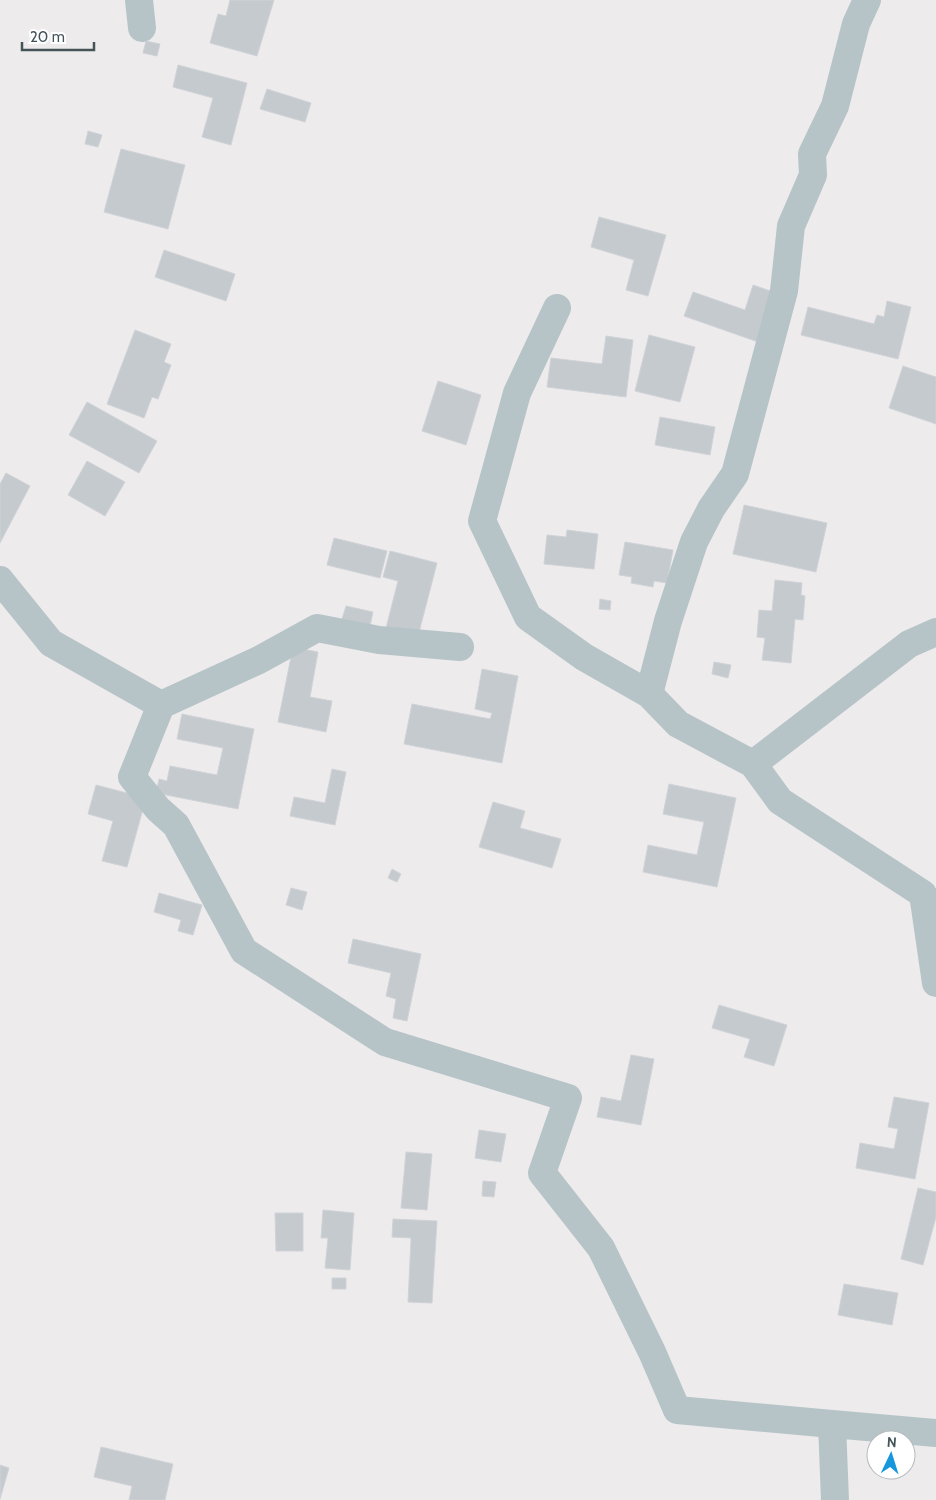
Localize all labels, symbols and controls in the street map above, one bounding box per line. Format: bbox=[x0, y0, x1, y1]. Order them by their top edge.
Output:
scale bar bbox=[22, 20, 95, 52]
text: 20 m bbox=[30, 28, 65, 46]
north arrow bbox=[866, 1430, 916, 1480]
text: N bbox=[886, 1433, 897, 1451]

